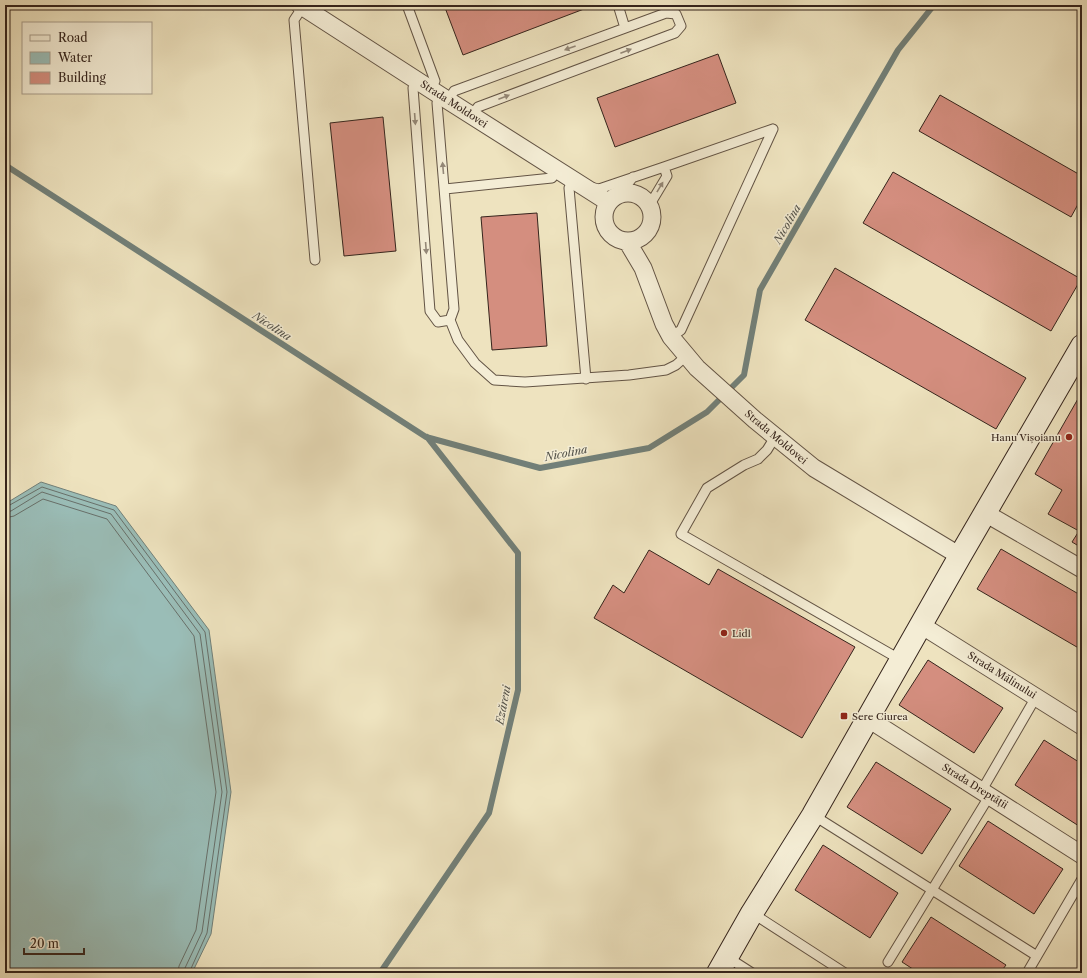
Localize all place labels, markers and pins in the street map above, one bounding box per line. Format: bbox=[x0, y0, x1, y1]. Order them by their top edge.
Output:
place label: Hanu Vișoianu bbox=[991, 431, 1061, 444]
marker: Hanu Vișoianu bbox=[1064, 432, 1074, 442]
place label: Lidl bbox=[732, 627, 751, 640]
marker: Lidl bbox=[719, 628, 729, 638]
place label: Sere Ciurea bbox=[852, 710, 909, 723]
marker: Sere Ciurea bbox=[839, 711, 849, 721]

